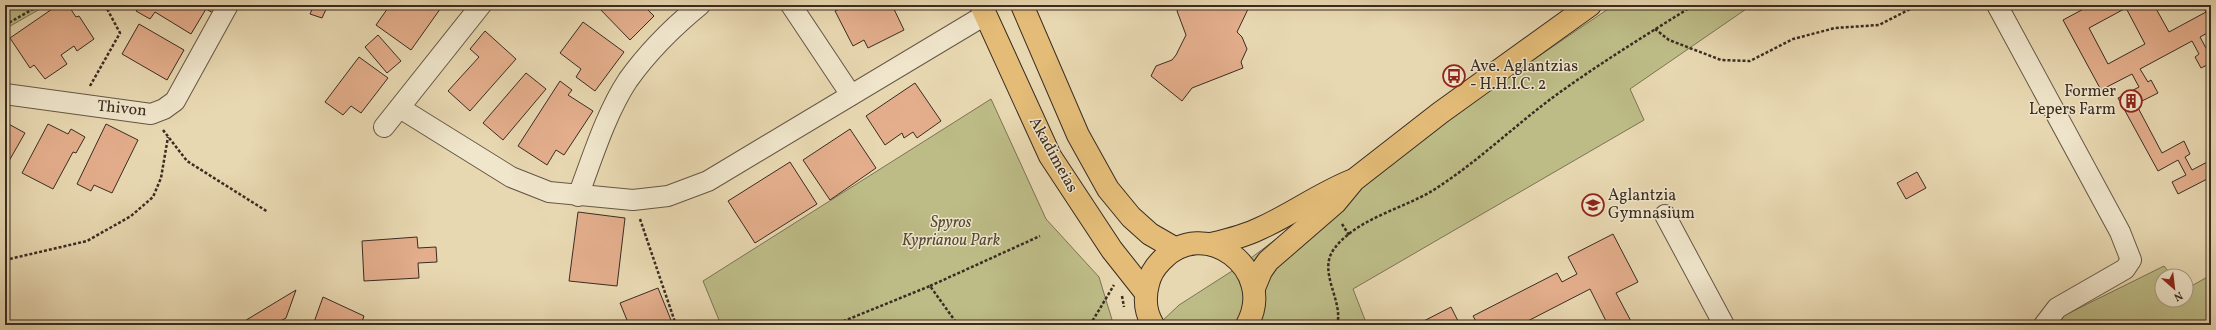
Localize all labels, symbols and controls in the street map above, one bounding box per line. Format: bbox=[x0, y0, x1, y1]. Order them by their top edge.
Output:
place label: Ave. Aglantzias - H.H.I.C. 2 bbox=[1470, 56, 1578, 96]
bus stop icon: Ave. Aglantzias - H.H.I.C. 2 bbox=[1441, 63, 1467, 89]
place label: Former Lepers Farm bbox=[2029, 81, 2116, 121]
building icon: Former Lepers Farm bbox=[2118, 88, 2144, 114]
street label: Thivon bbox=[96, 95, 148, 123]
street label: Akadimeias bbox=[1023, 113, 1083, 197]
place label: Aglantzia Gymnasium bbox=[1608, 185, 1695, 225]
school or university icon: Aglantzia Gymnasium bbox=[1580, 192, 1606, 218]
park label: Spyros Kyprianou Park bbox=[902, 212, 1001, 252]
north arrow bbox=[2154, 268, 2194, 308]
text: N bbox=[2171, 287, 2185, 304]

